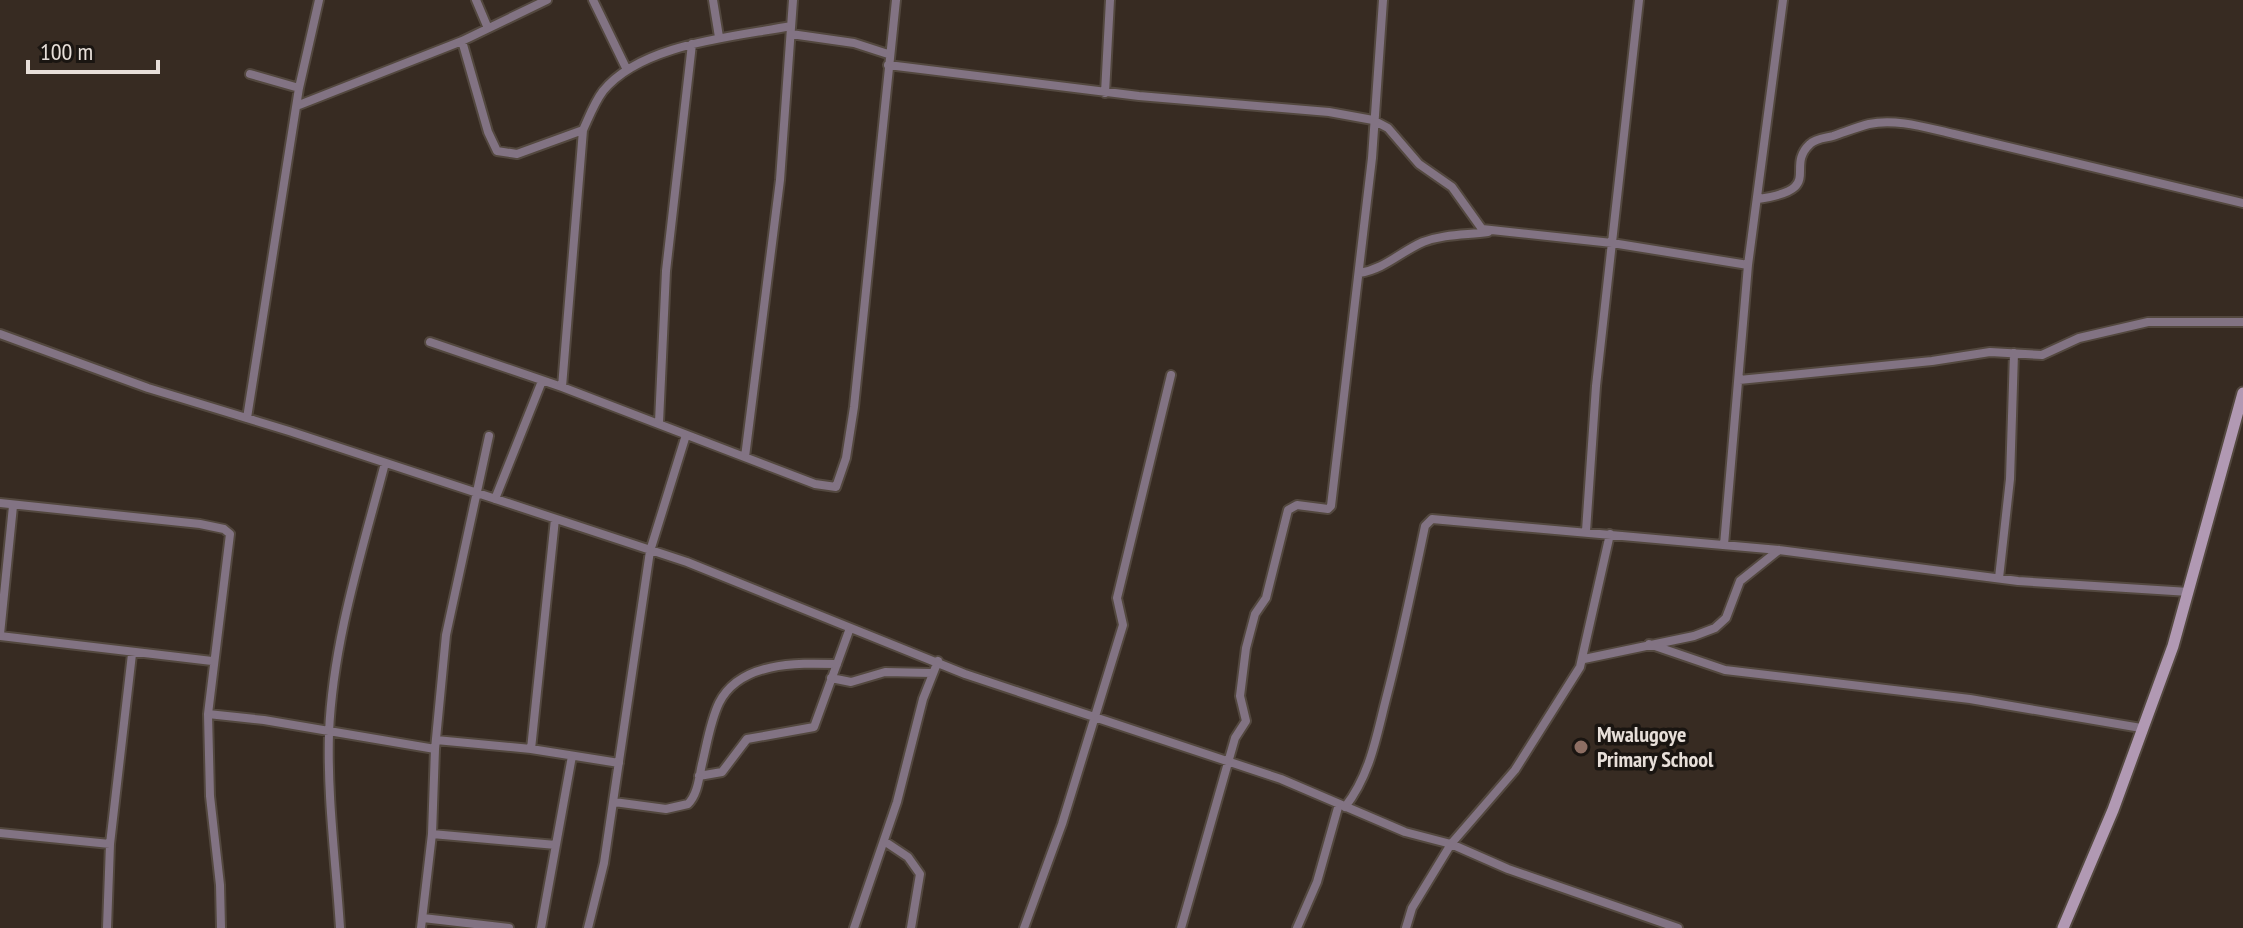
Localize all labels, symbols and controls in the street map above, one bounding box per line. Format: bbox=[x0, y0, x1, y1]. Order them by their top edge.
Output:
scale bar bbox=[28, 24, 158, 74]
text: 100 m bbox=[40, 36, 93, 67]
place label: Mwalugoye Primary School bbox=[1597, 720, 1714, 773]
marker: Mwalugoye Primary School bbox=[1572, 738, 1590, 756]

